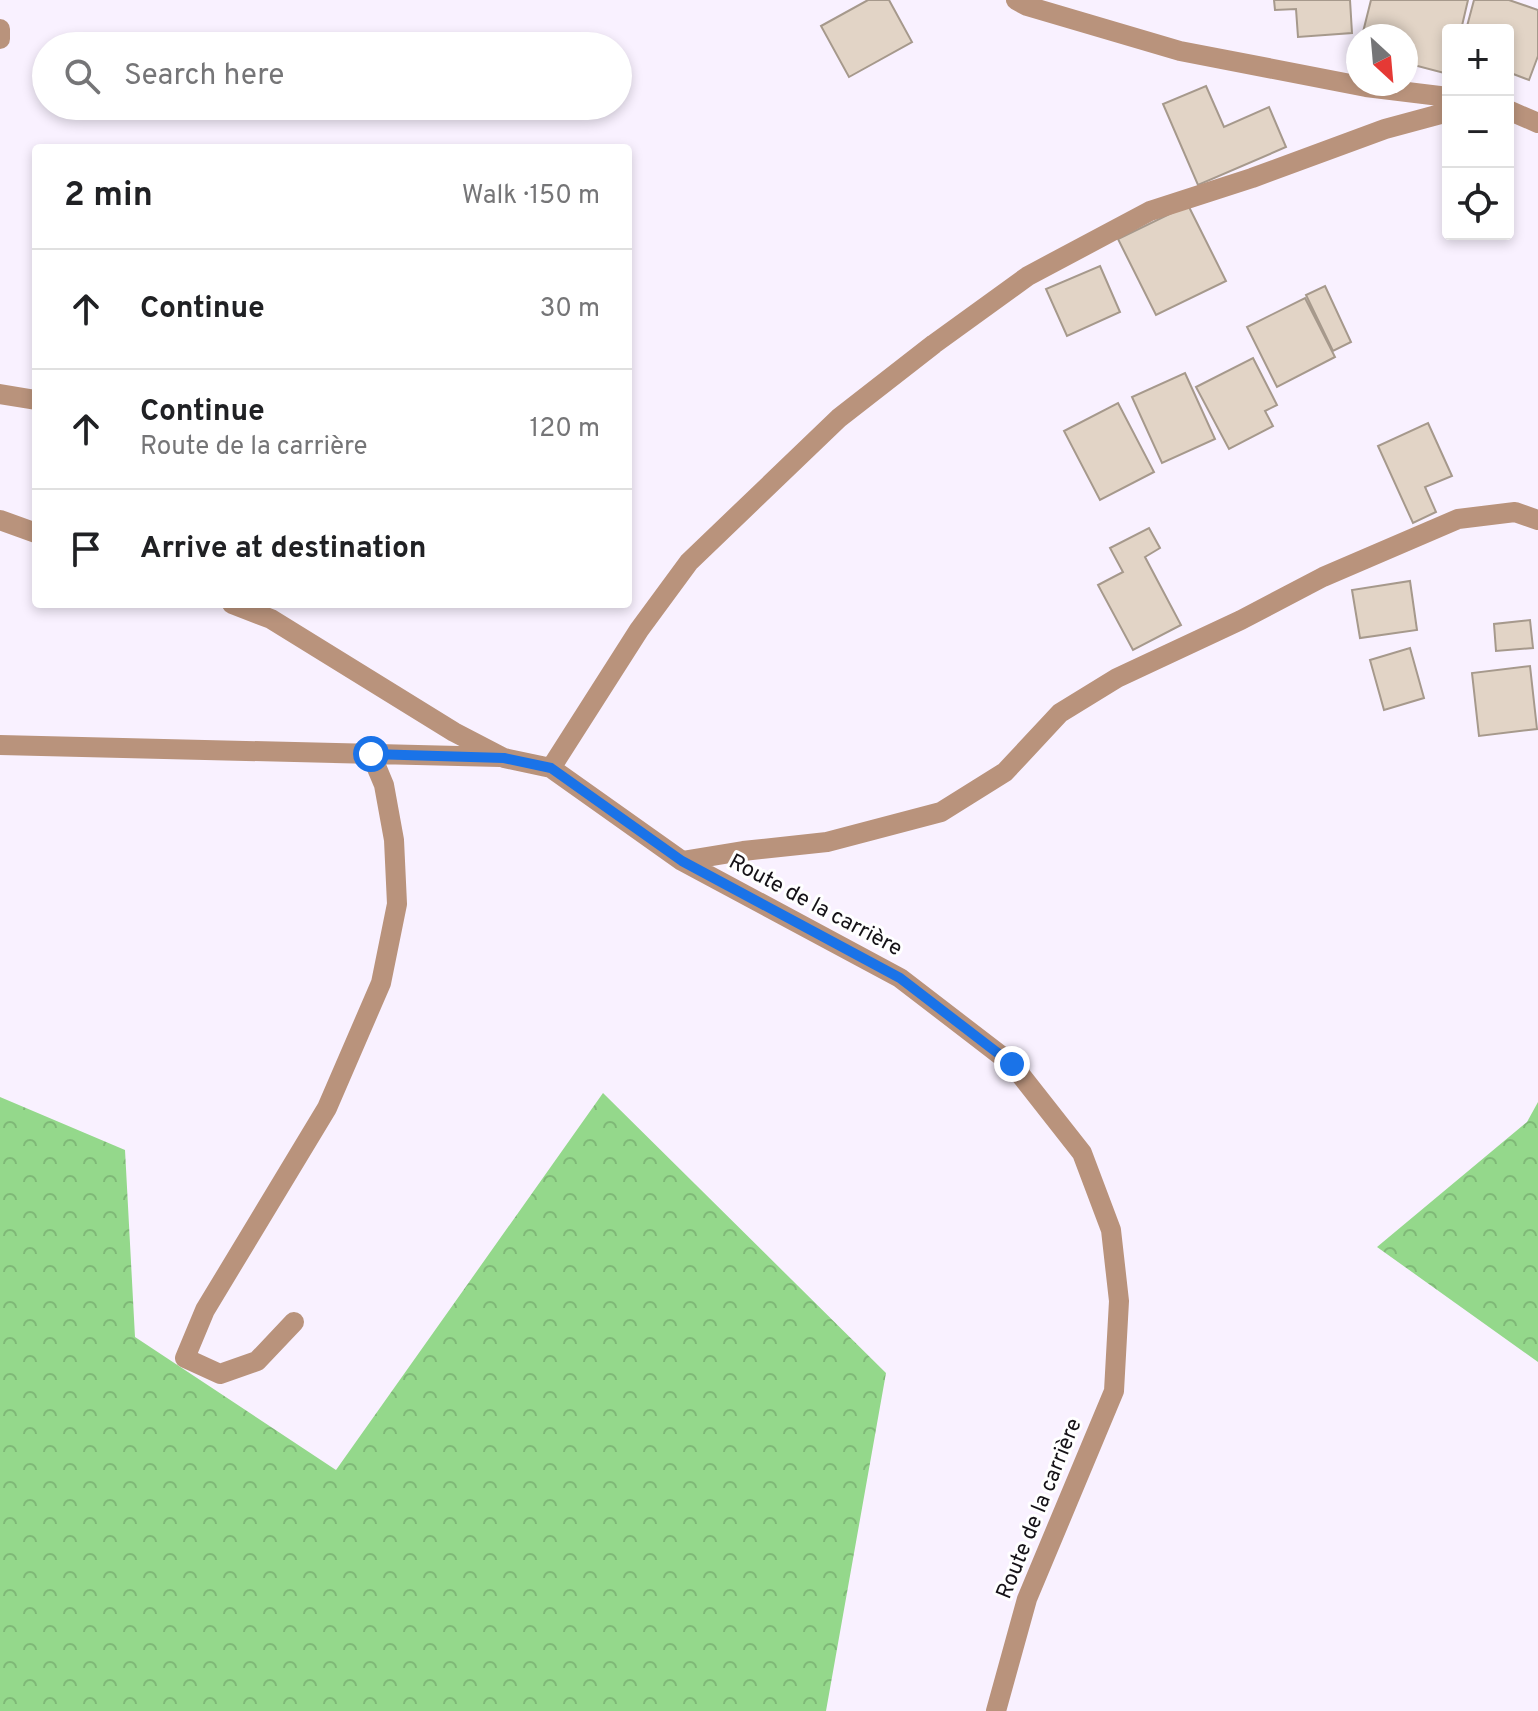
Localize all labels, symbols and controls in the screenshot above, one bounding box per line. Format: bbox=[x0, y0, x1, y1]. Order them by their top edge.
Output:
north arrow bbox=[1346, 24, 1418, 96]
map controls bbox=[1442, 24, 1514, 240]
button: + bbox=[1442, 24, 1514, 96]
search box bbox=[32, 32, 632, 120]
icon: search bbox=[60, 54, 104, 98]
text: Search here bbox=[124, 58, 284, 95]
button: − bbox=[1442, 96, 1514, 168]
button: locate bbox=[1442, 168, 1514, 240]
text: 2 min bbox=[64, 175, 153, 218]
text: Walk · 150 m bbox=[462, 180, 600, 213]
icon: ahead bbox=[64, 287, 108, 331]
text: Continue bbox=[140, 291, 265, 328]
text: 30 m bbox=[540, 293, 600, 326]
text: Continue bbox=[140, 394, 265, 431]
icon: ahead bbox=[64, 407, 108, 451]
text: 120 m bbox=[530, 413, 600, 446]
text: Route de la carrière bbox=[140, 431, 368, 464]
icon: arrive bbox=[64, 527, 108, 571]
text: Arrive at destination bbox=[140, 531, 426, 568]
route start bbox=[353, 736, 389, 772]
street label: Route de la carrière bbox=[724, 849, 906, 963]
route end bbox=[994, 1046, 1030, 1082]
street label: Route de la carrière bbox=[991, 1415, 1089, 1603]

